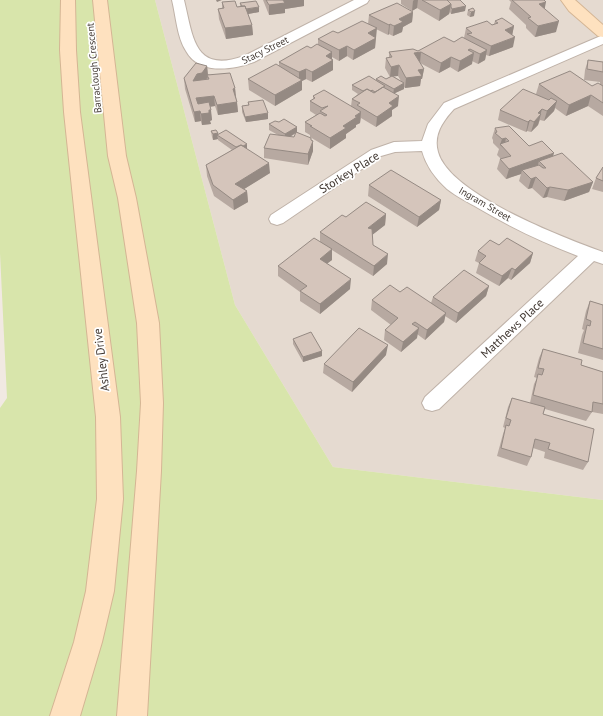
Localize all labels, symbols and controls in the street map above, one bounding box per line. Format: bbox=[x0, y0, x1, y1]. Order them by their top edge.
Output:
street label: Barraclough Crescent bbox=[84, 22, 104, 114]
street label: Stacy Street bbox=[239, 33, 291, 67]
street label: Storkey Place bbox=[316, 148, 382, 196]
street label: Ingram Street bbox=[456, 184, 514, 225]
street label: Matthews Place bbox=[477, 295, 547, 361]
street label: Ashley Drive bbox=[90, 328, 112, 392]

